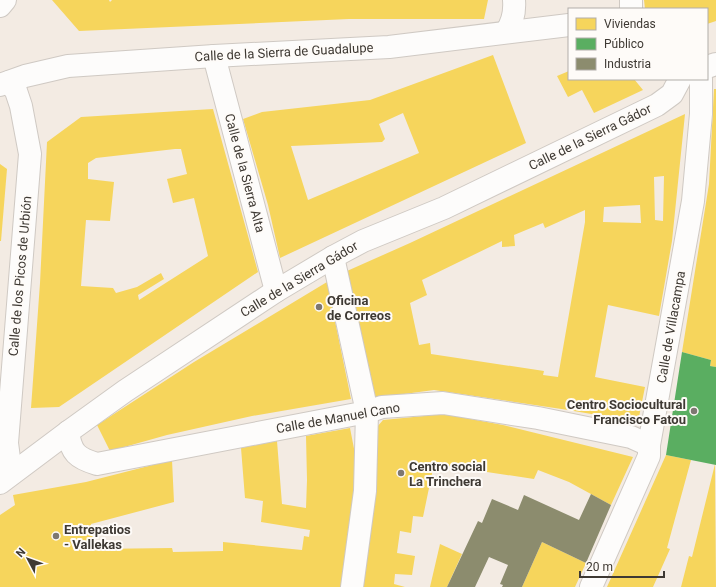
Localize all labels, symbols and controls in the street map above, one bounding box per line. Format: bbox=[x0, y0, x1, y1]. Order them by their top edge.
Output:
legend bbox=[568, 8, 708, 80]
text: Viviendas bbox=[604, 17, 656, 31]
text: Público bbox=[604, 37, 644, 51]
street label: Calle de la Sierra de Guadalupe bbox=[194, 40, 374, 64]
text: Industria bbox=[604, 57, 651, 71]
street label: Calle de la Sierra Gádor bbox=[526, 101, 654, 173]
street label: Calle de la Sierra Alta bbox=[222, 112, 268, 234]
street label: Calle de los Picos de Urbión bbox=[6, 195, 34, 357]
street label: Calle de la Sierra Gádor bbox=[237, 238, 361, 320]
street label: Calle de Villacampa bbox=[654, 270, 688, 384]
place label: Oficina de Correos bbox=[327, 293, 391, 323]
marker: Oficina de Correos bbox=[314, 302, 324, 312]
place label: Centro Sociocultural Francisco Fatou bbox=[567, 397, 686, 427]
street label: Calle de Manuel Cano bbox=[275, 400, 401, 436]
marker: Centro Sociocultural Francisco Fatou bbox=[689, 406, 699, 416]
place label: Centro social La Trinchera bbox=[409, 459, 486, 489]
marker: Centro social La Trinchera bbox=[396, 468, 406, 478]
place label: Entrepatios - Vallekas bbox=[64, 522, 131, 552]
marker: Entrepatios - Vallekas bbox=[51, 531, 61, 541]
north arrow bbox=[8, 539, 48, 579]
text: N bbox=[13, 545, 28, 560]
scale bar bbox=[580, 553, 664, 579]
text: 20 m bbox=[586, 560, 613, 574]

